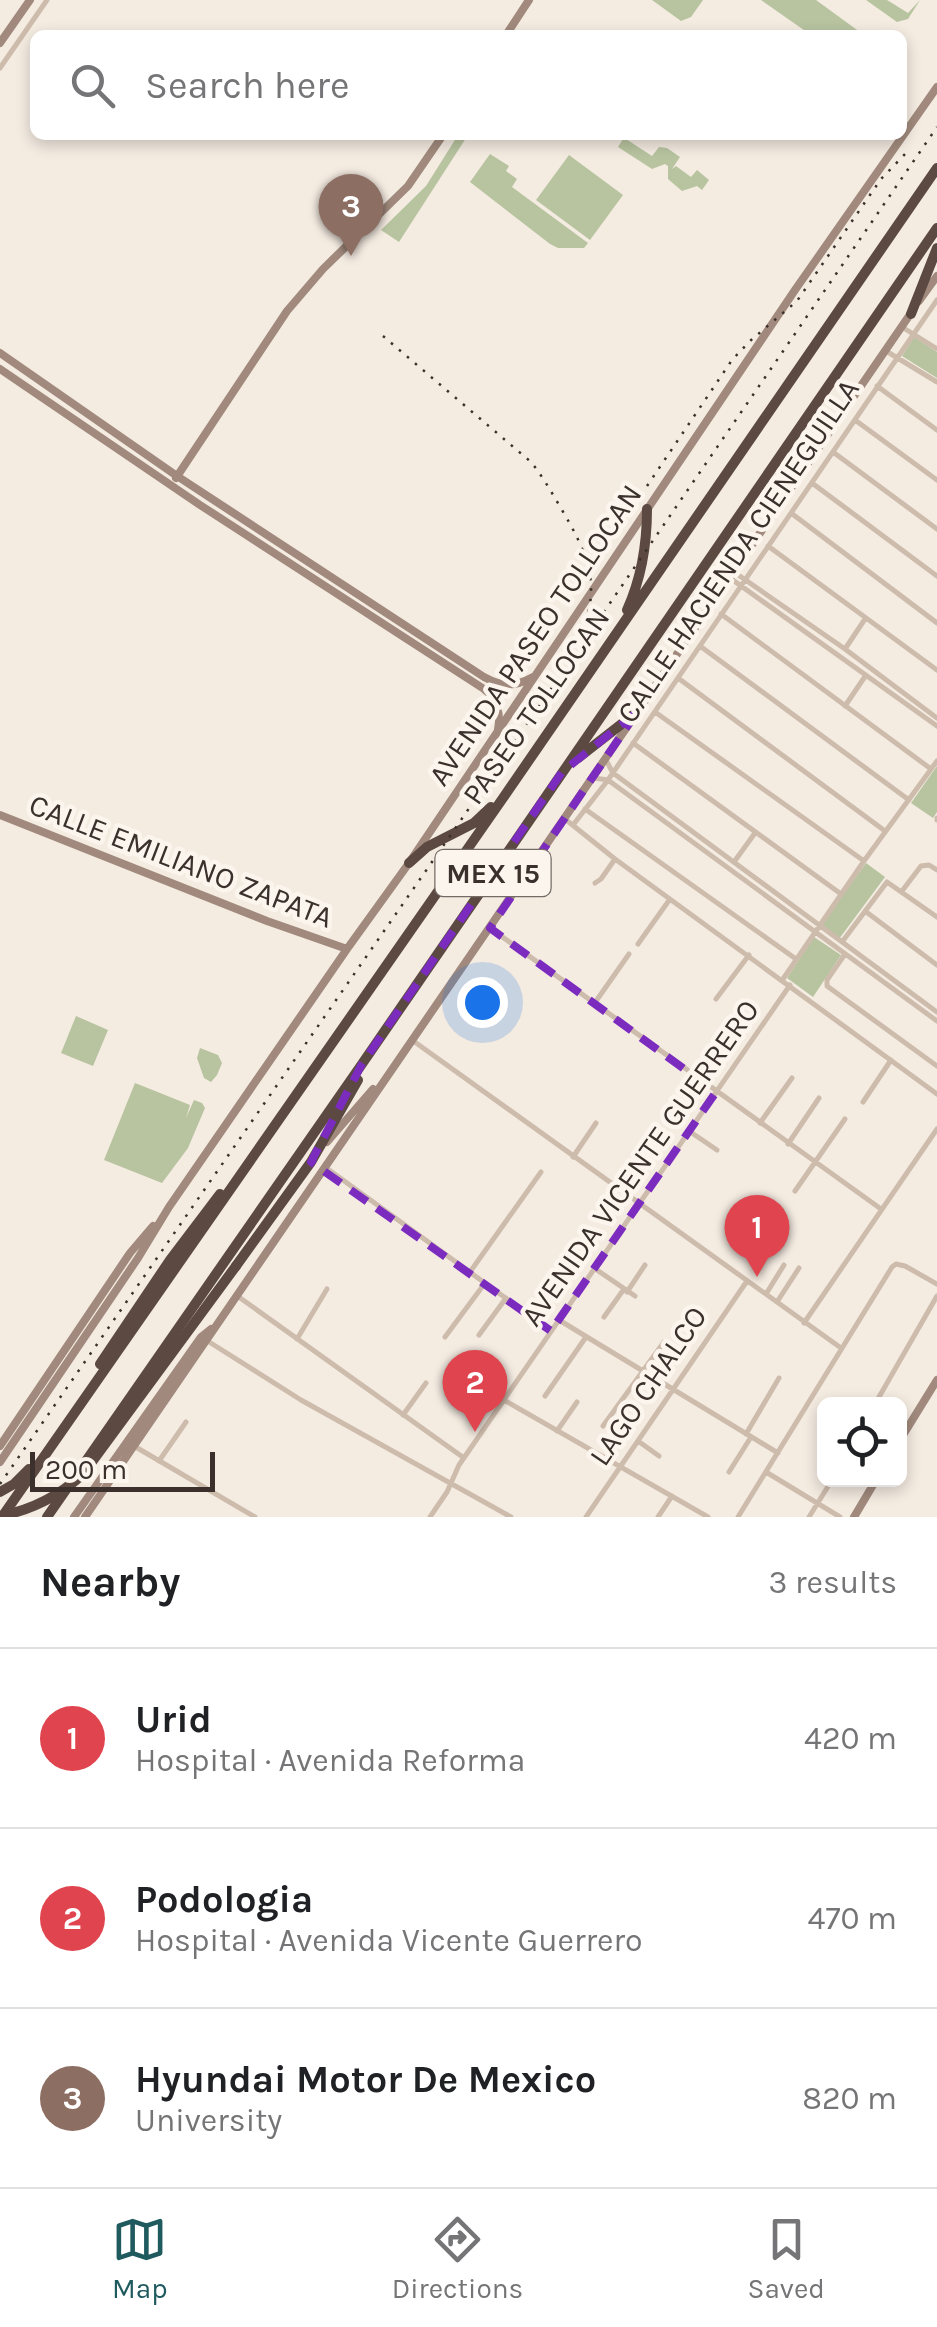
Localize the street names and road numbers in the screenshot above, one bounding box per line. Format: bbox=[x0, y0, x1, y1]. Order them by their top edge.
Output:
street label: CALLE HACIENDA CIENEGUILLA bbox=[609, 372, 867, 730]
street label: AVENIDA PASEO TOLLOCAN bbox=[421, 478, 649, 792]
street label: PASEO TOLLOCAN bbox=[455, 601, 617, 811]
street label: CALLE EMILIANO ZAPATA bbox=[24, 786, 338, 936]
road number: MEX 15 bbox=[436, 850, 550, 896]
street label: AVENIDA VICENTE GUERRERO bbox=[513, 993, 767, 1333]
street label: LAGO CHALCO bbox=[581, 1299, 715, 1473]

